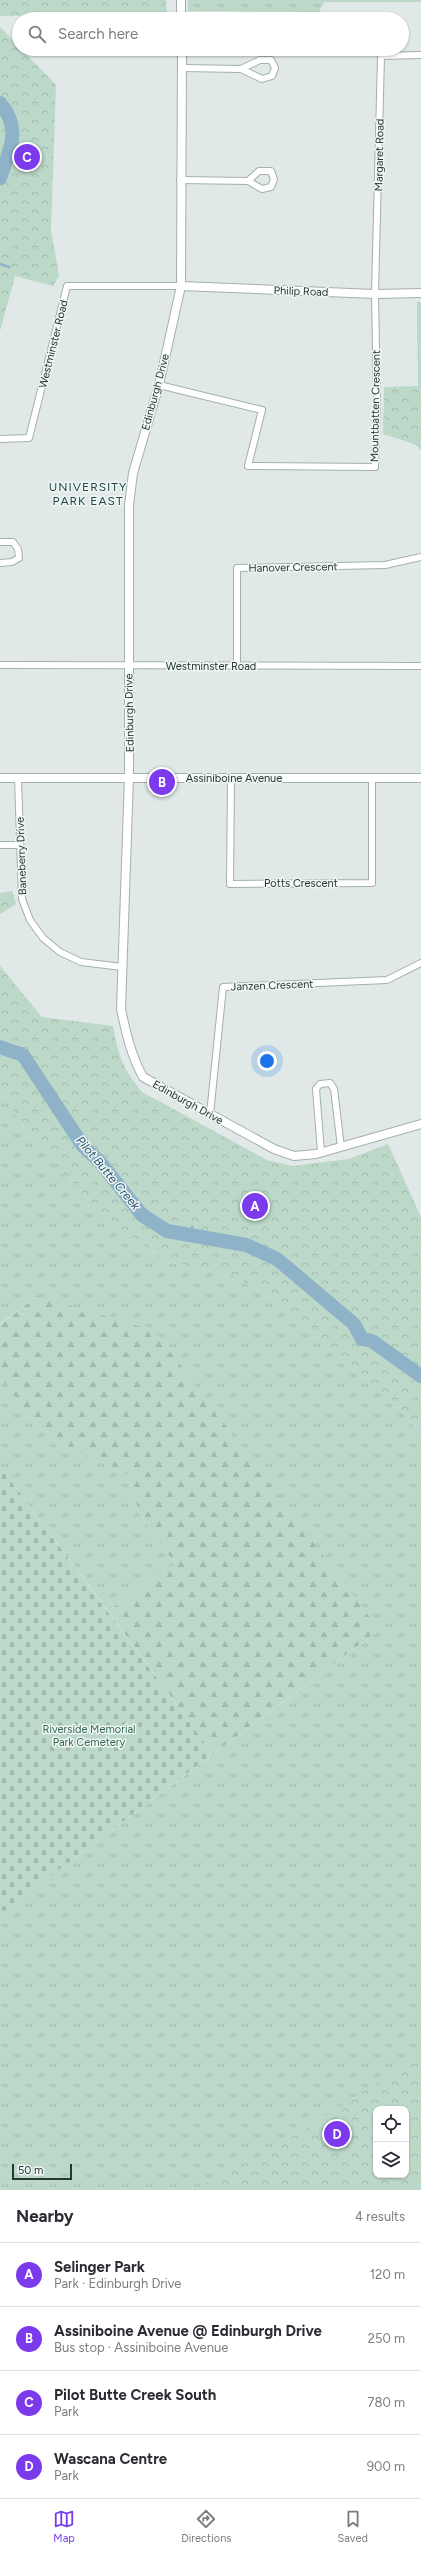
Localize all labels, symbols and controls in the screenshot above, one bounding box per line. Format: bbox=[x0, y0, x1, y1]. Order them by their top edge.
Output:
search box bbox=[12, 12, 409, 56]
icon: search bbox=[26, 23, 48, 45]
text: Search here bbox=[58, 25, 138, 43]
street label: Margaret Road bbox=[372, 119, 387, 191]
pin: C bbox=[14, 142, 40, 172]
street label: Philip Road bbox=[273, 284, 328, 299]
street label: Westminster Road bbox=[36, 299, 71, 390]
street label: Mountbatten Crescent bbox=[368, 350, 383, 462]
street label: Edinburgh Drive bbox=[139, 352, 172, 432]
district label: UNIVERSITY PARK EAST bbox=[49, 480, 127, 508]
street label: Hanover Crescent bbox=[248, 560, 338, 575]
street label: Westminster Road bbox=[166, 660, 256, 673]
street label: Edinburgh Drive bbox=[122, 674, 137, 752]
pin: B bbox=[149, 767, 175, 797]
street label: Assiniboine Avenue bbox=[186, 772, 282, 785]
street label: Baneberry Drive bbox=[14, 817, 29, 895]
street label: Potts Crescent bbox=[264, 877, 338, 890]
street label: Janzen Crescent bbox=[230, 978, 314, 993]
your location bbox=[257, 1051, 277, 1071]
street label: Edinburgh Drive bbox=[150, 1078, 225, 1127]
water label: Pilot Butte Creek bbox=[73, 1133, 144, 1213]
pin: A bbox=[242, 1191, 268, 1221]
park label: Riverside Memorial Park Cemetery bbox=[43, 1723, 135, 1749]
map controls bbox=[373, 2106, 409, 2178]
button: locate bbox=[373, 2106, 409, 2142]
pin: D bbox=[324, 2119, 350, 2149]
button: layers bbox=[373, 2142, 409, 2178]
scale bar bbox=[12, 2162, 72, 2181]
text: 50 m bbox=[18, 2164, 43, 2177]
text: Nearby bbox=[16, 2206, 74, 2226]
text: 4 results bbox=[355, 2209, 405, 2224]
text: Selinger Park bbox=[54, 2258, 145, 2276]
text: A bbox=[24, 2267, 34, 2282]
text: 120 m bbox=[370, 2267, 405, 2282]
text: Park · Edinburgh Drive bbox=[54, 2276, 181, 2291]
text: Assiniboine Avenue @ Edinburgh Drive bbox=[54, 2322, 322, 2340]
text: B bbox=[25, 2331, 33, 2346]
text: 250 m bbox=[368, 2331, 405, 2346]
text: Bus stop · Assiniboine Avenue bbox=[54, 2340, 228, 2355]
text: Pilot Butte Creek South bbox=[54, 2386, 216, 2404]
text: C bbox=[24, 2395, 34, 2410]
text: 780 m bbox=[367, 2395, 405, 2410]
text: Park bbox=[54, 2404, 79, 2419]
text: Wascana Centre bbox=[54, 2450, 167, 2468]
text: D bbox=[24, 2459, 34, 2474]
text: 900 m bbox=[367, 2459, 405, 2474]
text: Park bbox=[54, 2468, 79, 2483]
tab: Map bbox=[53, 2508, 75, 2545]
tab: Directions bbox=[181, 2508, 231, 2545]
tab: Saved bbox=[338, 2508, 368, 2545]

